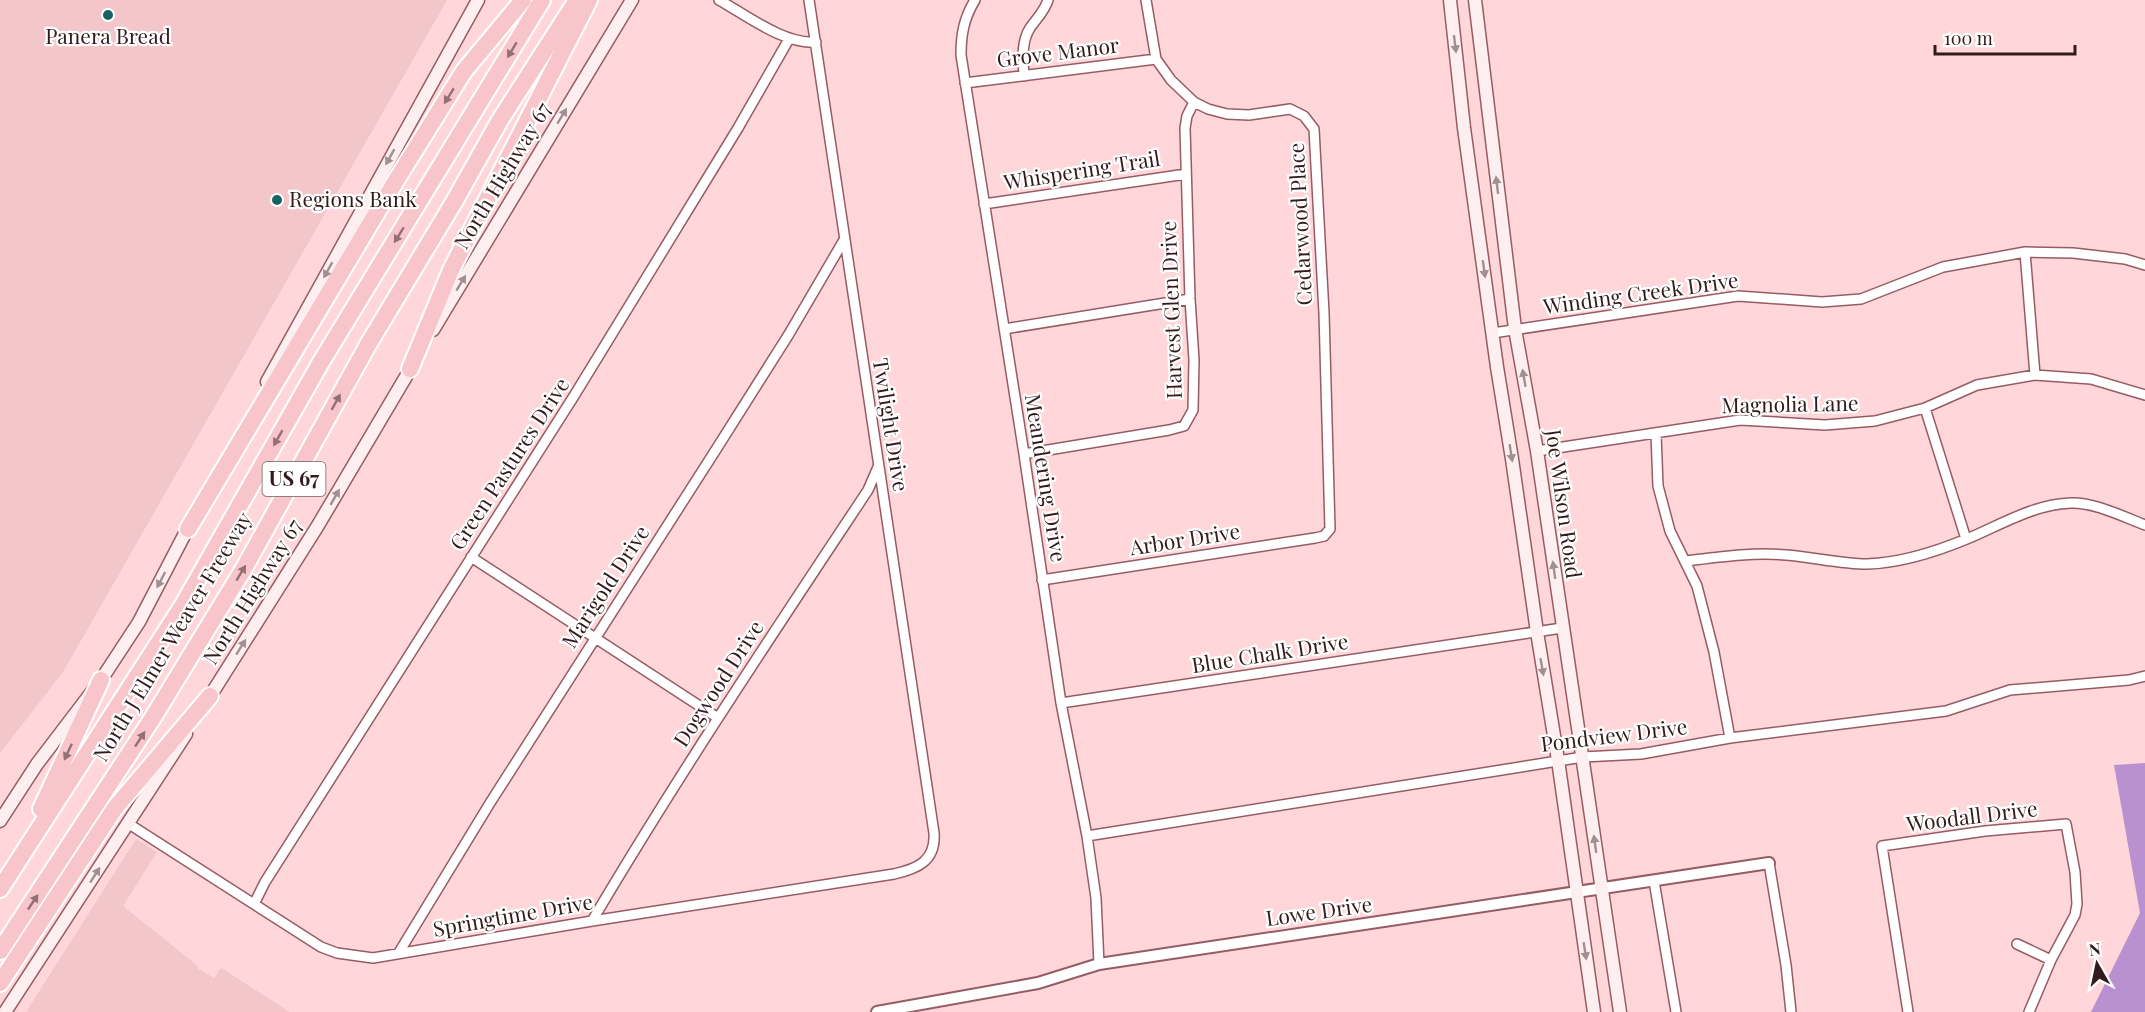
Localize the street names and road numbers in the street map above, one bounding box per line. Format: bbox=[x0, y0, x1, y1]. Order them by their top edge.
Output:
street label: Grove Manor bbox=[995, 30, 1121, 72]
street label: North Highway 67 bbox=[446, 96, 556, 254]
street label: Cedarwood Place bbox=[1281, 142, 1317, 306]
street label: Whispering Trail bbox=[1000, 143, 1162, 195]
street label: Harvest Glen Drive bbox=[1153, 221, 1187, 400]
street label: Winding Creek Drive bbox=[1540, 264, 1740, 320]
street label: Twilight Drive bbox=[868, 356, 916, 493]
street label: Green Pastures Drive bbox=[442, 371, 574, 554]
street label: Magnolia Lane bbox=[1721, 388, 1859, 418]
street label: Meandering Drive bbox=[1020, 392, 1074, 564]
street label: Joe Wilson Road bbox=[1541, 426, 1589, 580]
road number: US 67 bbox=[262, 462, 326, 496]
street label: North J Elmer Weaver Freeway bbox=[86, 506, 257, 766]
street label: North Highway 67 bbox=[195, 512, 308, 669]
street label: Arbor Drive bbox=[1127, 516, 1242, 561]
street label: Marigold Drive bbox=[554, 519, 654, 653]
street label: Dogwood Drive bbox=[666, 614, 769, 752]
street label: Blue Chalk Drive bbox=[1189, 626, 1350, 678]
street label: Pondview Drive bbox=[1539, 711, 1689, 757]
street label: Woodall Drive bbox=[1904, 793, 2039, 837]
street label: Springtime Drive bbox=[430, 886, 595, 942]
street label: Lowe Drive bbox=[1264, 889, 1374, 931]

